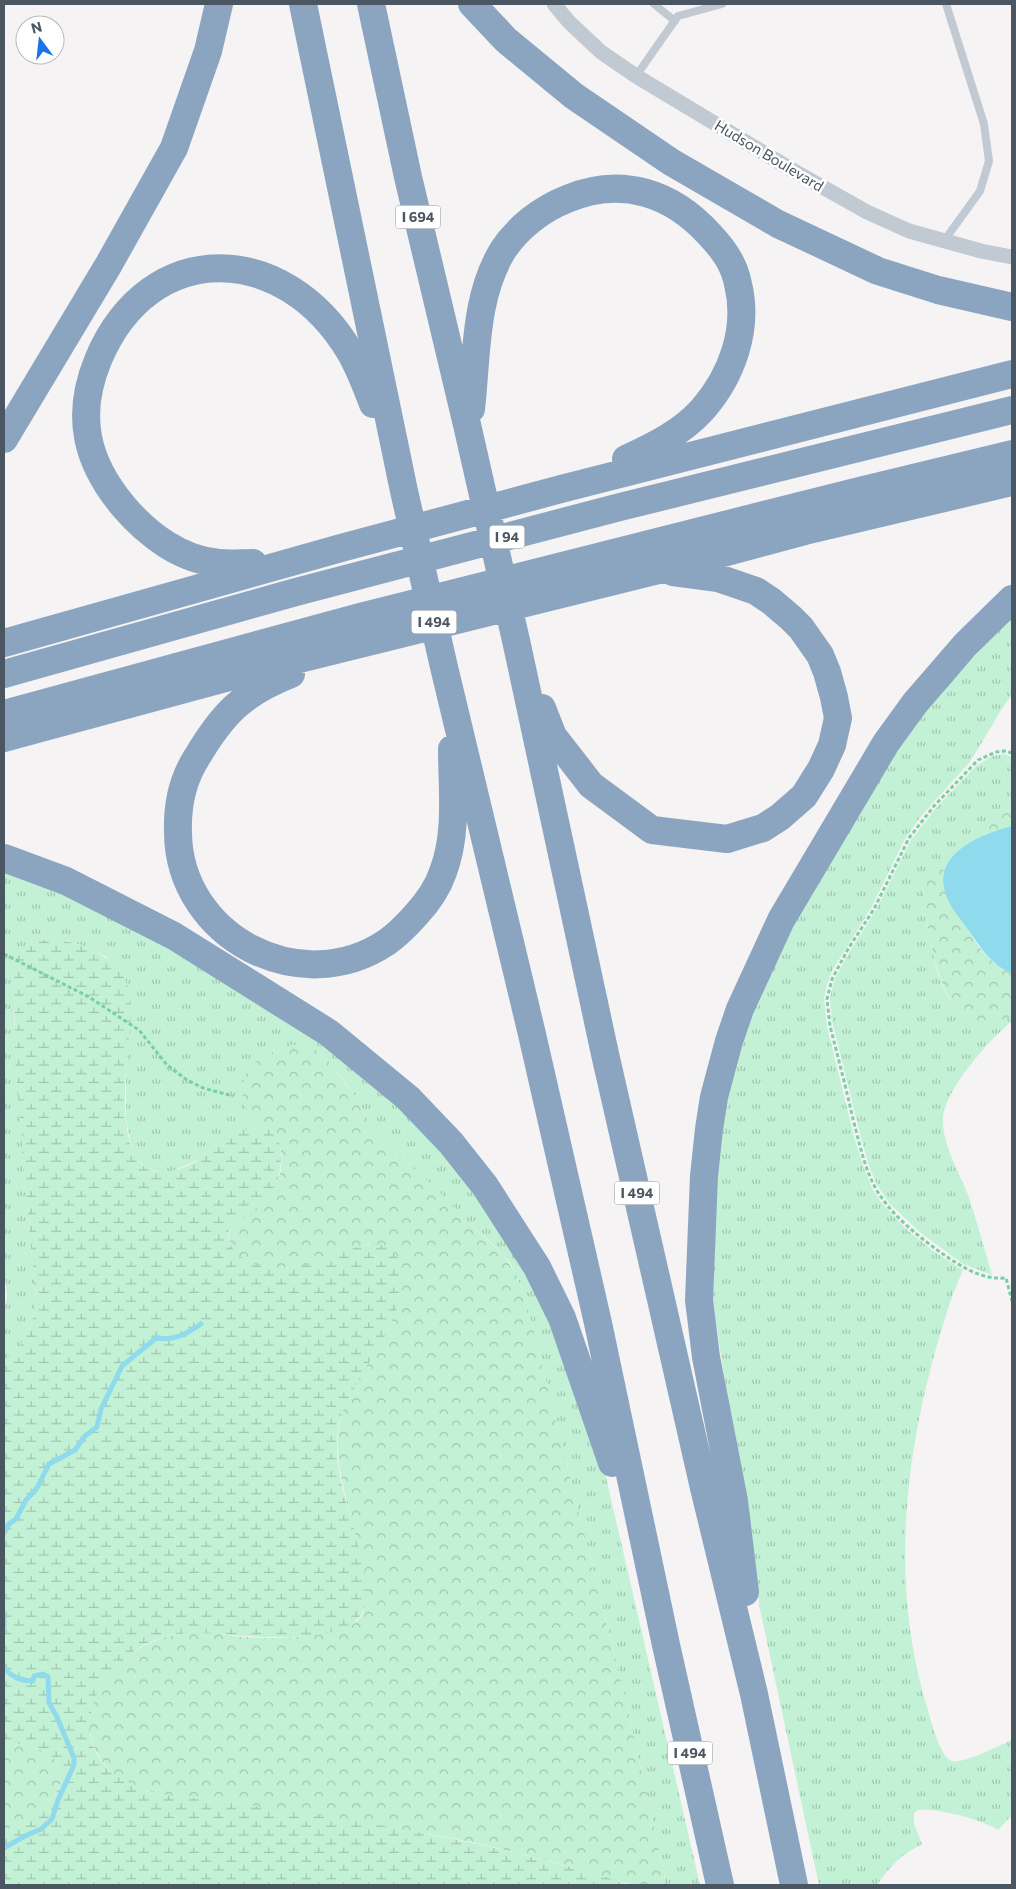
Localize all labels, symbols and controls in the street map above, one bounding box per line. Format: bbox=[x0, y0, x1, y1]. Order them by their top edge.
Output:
north arrow bbox=[15, 15, 65, 65]
text: N bbox=[29, 17, 44, 37]
street label: Hudson Boulevard bbox=[712, 116, 827, 195]
road number: I 694 bbox=[396, 206, 440, 228]
road number: I 94 bbox=[490, 526, 524, 548]
road number: I 494 bbox=[412, 610, 456, 634]
road number: I 494 bbox=[614, 1182, 660, 1204]
road number: I 494 bbox=[668, 1742, 712, 1765]

